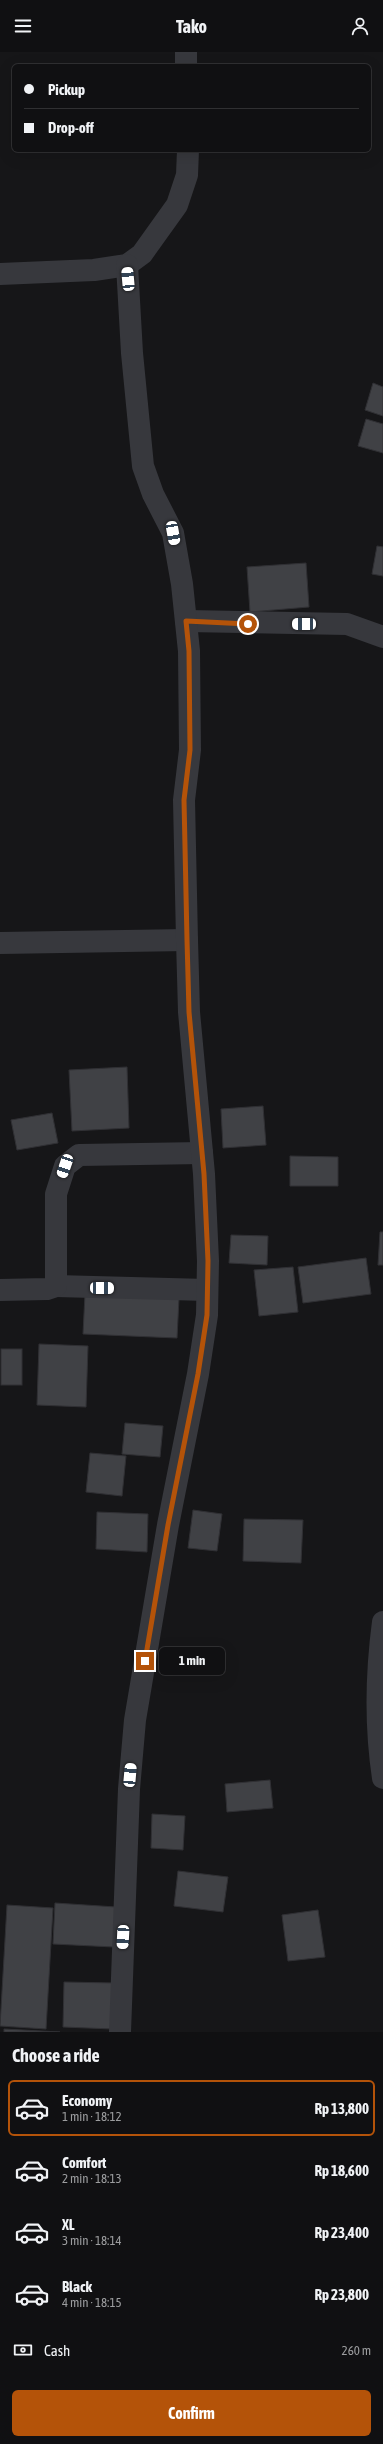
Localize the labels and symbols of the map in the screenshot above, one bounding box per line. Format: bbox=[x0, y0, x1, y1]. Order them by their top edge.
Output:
car bbox=[121, 267, 135, 291]
car bbox=[165, 520, 181, 546]
route start bbox=[239, 615, 257, 633]
car bbox=[292, 618, 316, 630]
car bbox=[55, 1153, 75, 1179]
car bbox=[90, 1282, 114, 1294]
callout: 1 min bbox=[159, 1647, 225, 1675]
route end bbox=[136, 1652, 154, 1670]
car bbox=[123, 1763, 137, 1787]
car bbox=[116, 1925, 130, 1949]

